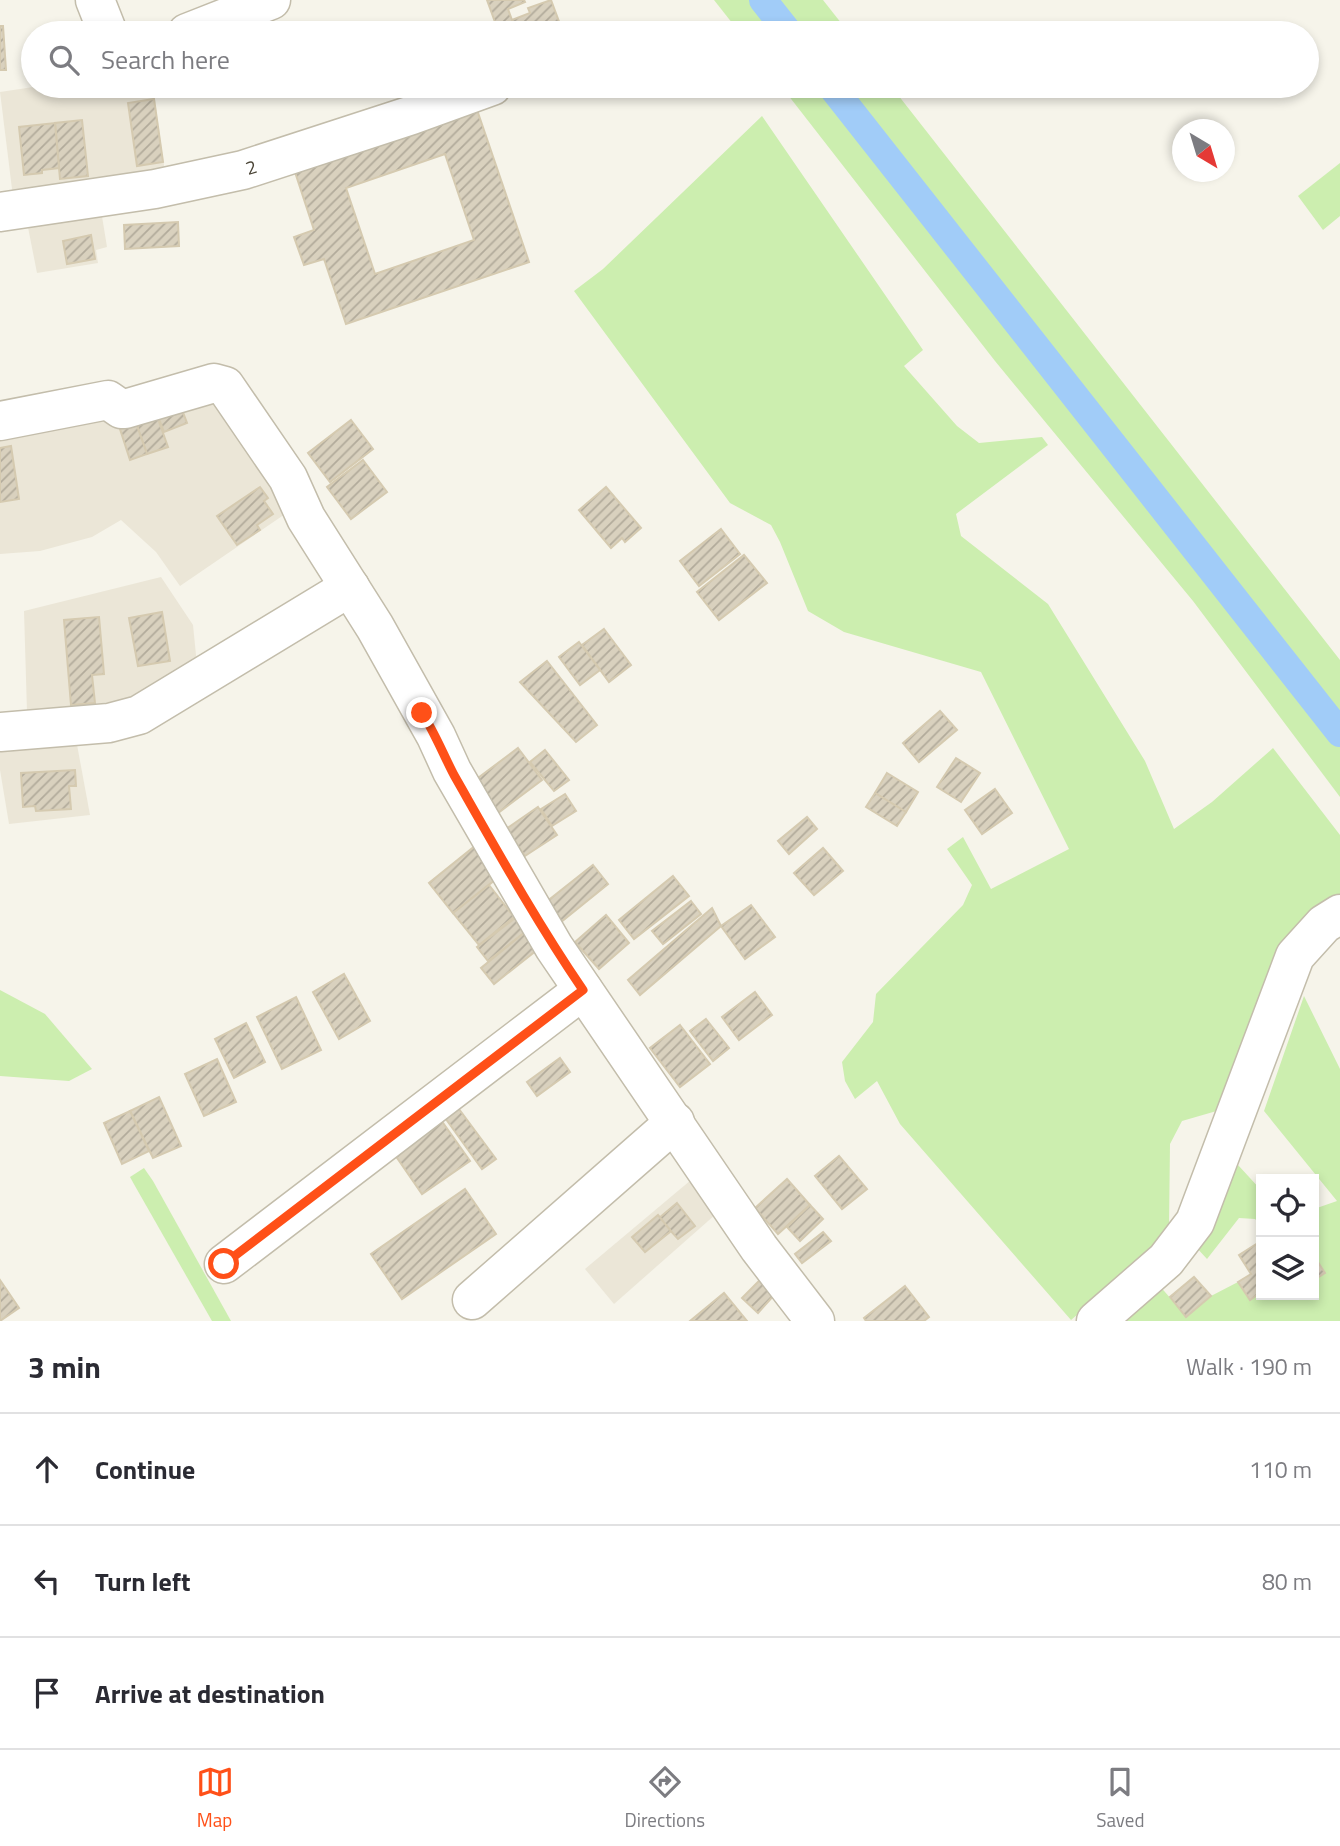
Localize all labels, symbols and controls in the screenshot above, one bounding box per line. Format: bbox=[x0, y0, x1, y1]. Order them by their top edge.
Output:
search box bbox=[21, 21, 1319, 98]
text: Search here bbox=[101, 40, 230, 79]
icon: search bbox=[45, 41, 83, 79]
north arrow bbox=[1172, 119, 1235, 182]
street label: 2 bbox=[242, 151, 260, 182]
route end bbox=[406, 697, 437, 728]
map controls bbox=[1256, 1174, 1319, 1300]
button: locate bbox=[1256, 1174, 1319, 1237]
button: layers bbox=[1256, 1237, 1319, 1300]
route start bbox=[208, 1248, 239, 1279]
text: 3 min bbox=[28, 1344, 101, 1390]
text: Walk · 190 m bbox=[1186, 1349, 1312, 1384]
icon: ahead bbox=[28, 1450, 66, 1488]
text: Continue bbox=[95, 1450, 195, 1489]
text: 110 m bbox=[1249, 1452, 1312, 1487]
icon: left bbox=[28, 1562, 66, 1600]
text: Turn left bbox=[95, 1562, 190, 1601]
text: 80 m bbox=[1262, 1564, 1312, 1599]
icon: arrive bbox=[28, 1674, 66, 1712]
text: Arrive at destination bbox=[95, 1674, 325, 1713]
tab: Map bbox=[196, 1763, 234, 1834]
tab: Directions bbox=[625, 1763, 705, 1834]
tab: Saved bbox=[1096, 1763, 1144, 1834]

